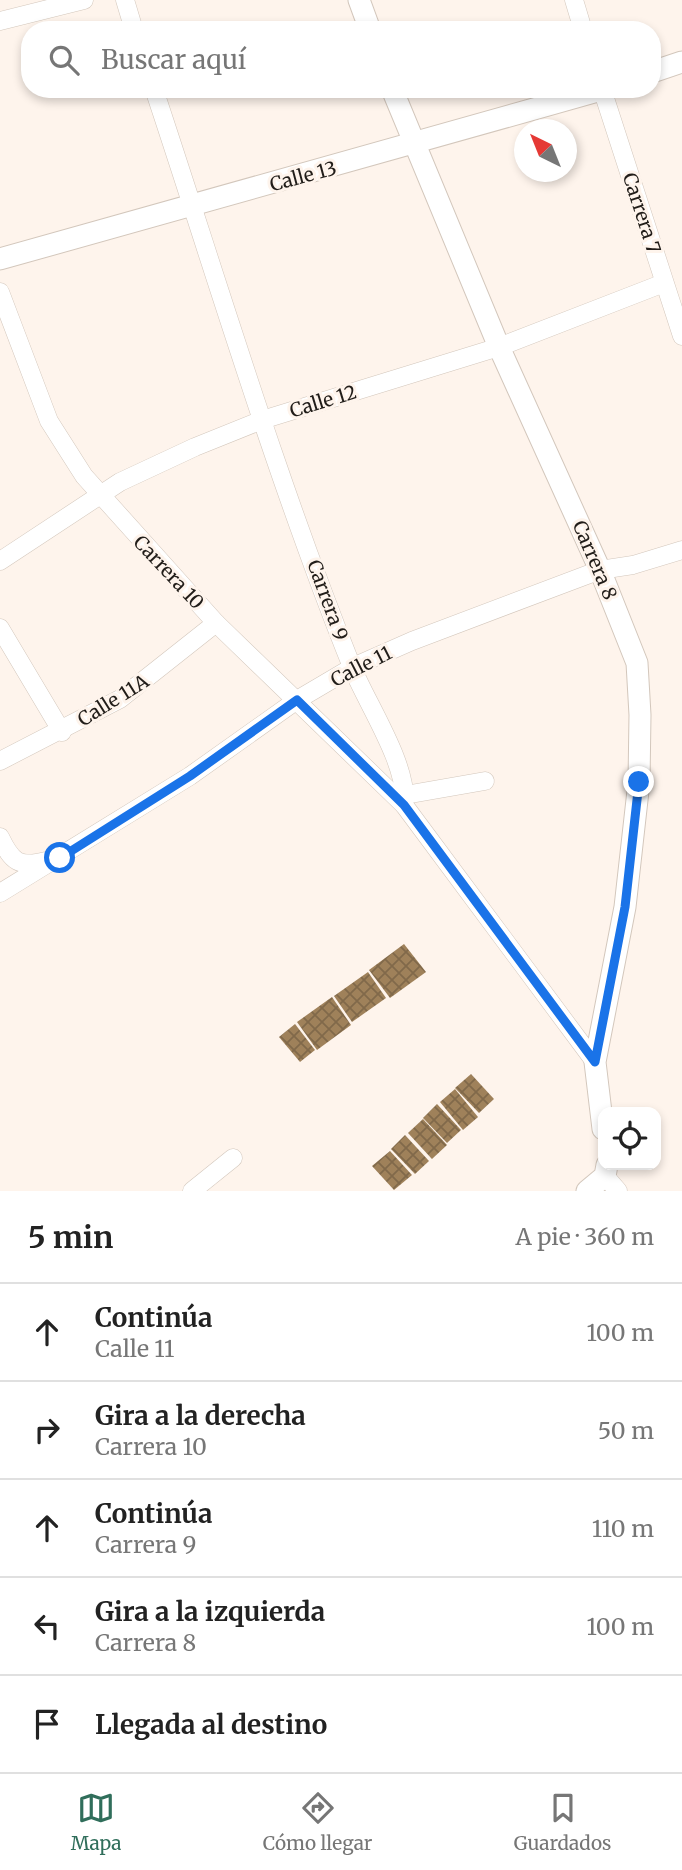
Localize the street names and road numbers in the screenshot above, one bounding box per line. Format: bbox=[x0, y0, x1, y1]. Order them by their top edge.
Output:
street label: Calle 13 bbox=[267, 156, 339, 196]
street label: Carrera 7 bbox=[618, 170, 666, 256]
street label: Calle 12 bbox=[287, 379, 359, 423]
street label: Carrera 8 bbox=[568, 517, 622, 603]
street label: Carrera 10 bbox=[129, 530, 209, 614]
street label: Carrera 9 bbox=[302, 556, 354, 644]
street label: Calle 11 bbox=[326, 640, 396, 692]
street label: Calle 11A bbox=[73, 668, 154, 731]

